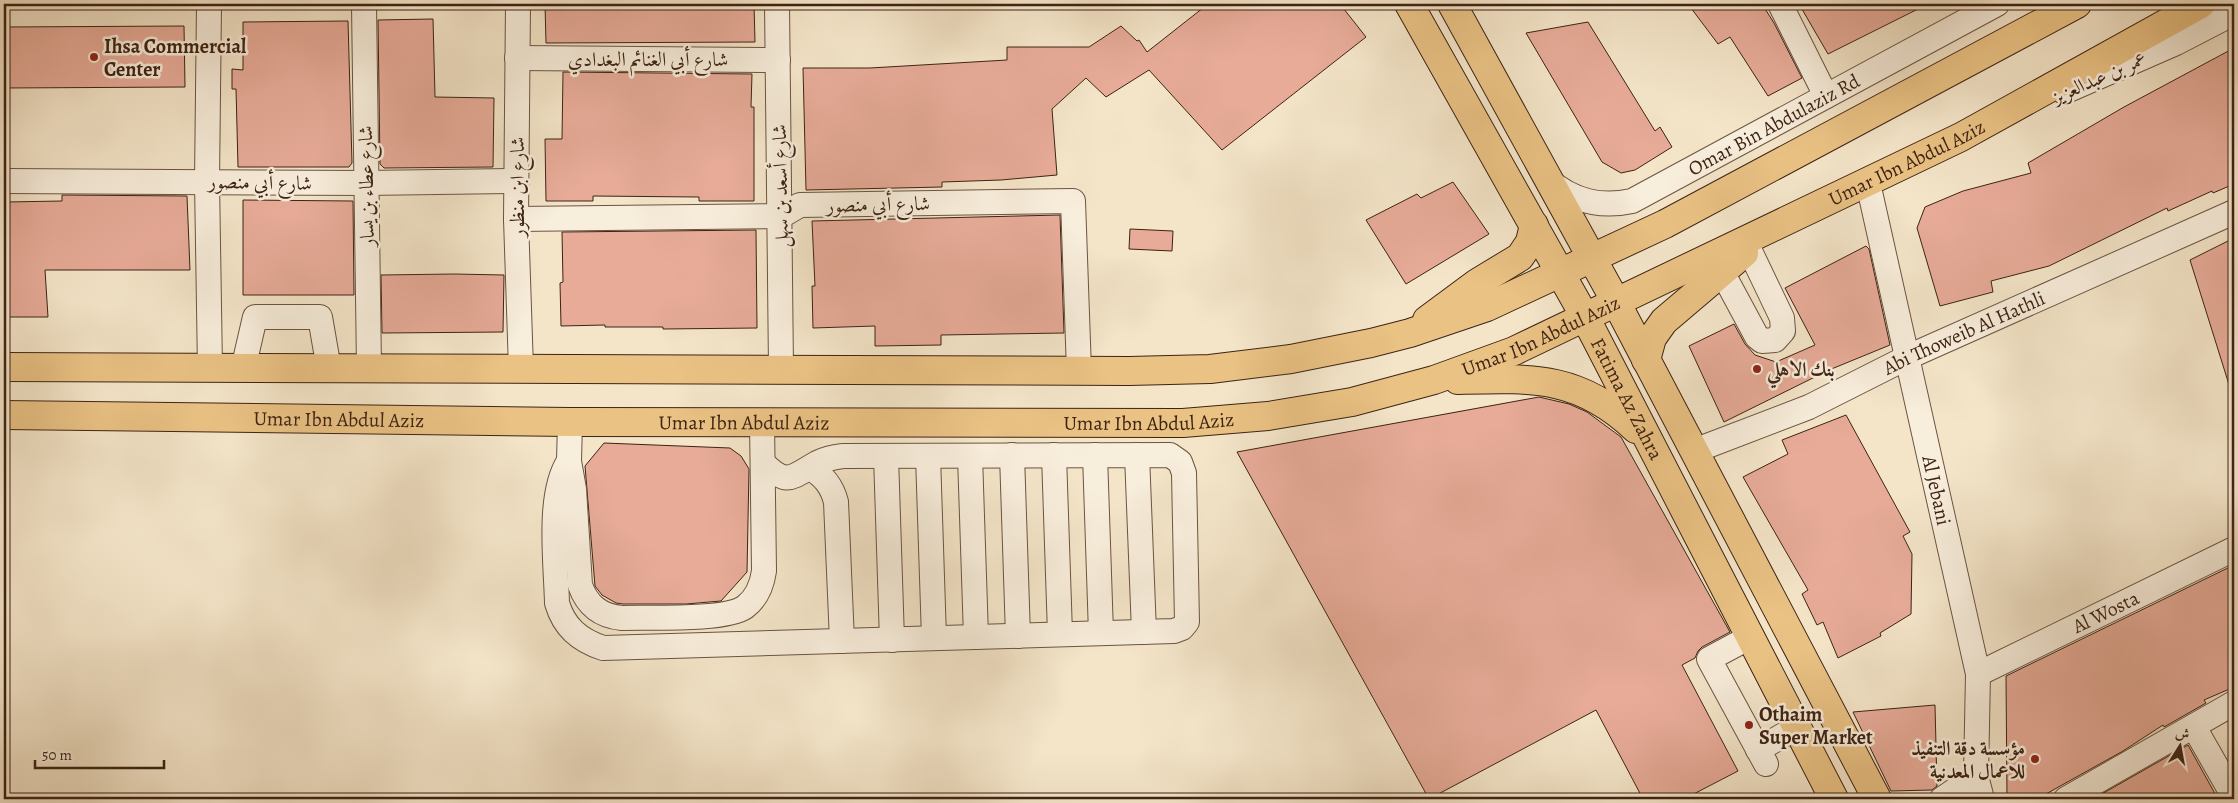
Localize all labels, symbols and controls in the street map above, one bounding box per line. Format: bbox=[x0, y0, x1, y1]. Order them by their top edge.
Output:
place label: Ihsa Commercial Center bbox=[104, 33, 247, 83]
street label: شارع أبي الغنائم البغدادي bbox=[568, 45, 728, 77]
street label: عمر بن عبدالعزيز bbox=[2046, 45, 2151, 111]
marker: Ihsa Commercial Center bbox=[88, 51, 100, 63]
street label: Omar Bin Abdulaziz Rd bbox=[1683, 68, 1865, 182]
street label: Umar Ibn Abdul Aziz bbox=[1824, 113, 1990, 212]
street label: شارع أسعد بن سهل bbox=[765, 124, 799, 248]
street label: شارع عطاء بن يسار bbox=[352, 125, 385, 249]
street label: شارع ابن منظور bbox=[504, 137, 535, 239]
street label: شارع أبي منصور bbox=[206, 167, 312, 201]
street label: شارع أبي منصور bbox=[824, 189, 930, 223]
street label: Abi Thoweib Al Hathli bbox=[1878, 285, 2049, 382]
street label: Umar Ibn Abdul Aziz bbox=[1458, 289, 1625, 383]
street label: Fatima Az Zahra bbox=[1584, 333, 1670, 465]
place label: بنك الاهلي bbox=[1766, 356, 1835, 389]
marker: بنك الاهلي bbox=[1751, 363, 1763, 375]
street label: Umar Ibn Abdul Aziz bbox=[253, 405, 425, 434]
street label: Umar Ibn Abdul Aziz bbox=[1064, 406, 1235, 437]
street label: Umar Ibn Abdul Aziz bbox=[659, 409, 829, 436]
street label: Al Jebani bbox=[1915, 452, 1957, 528]
street label: Al Wosta bbox=[2067, 584, 2144, 640]
place label: Othaim Super Market bbox=[1759, 701, 1873, 751]
marker: Othaim Super Market bbox=[1743, 719, 1755, 731]
north arrow bbox=[2156, 720, 2206, 770]
text: ش bbox=[2174, 723, 2191, 744]
place label: مؤسسة دقة التنفيذ للاعمال المعدنية bbox=[1911, 735, 2025, 785]
scale bar bbox=[35, 738, 164, 770]
text: 50 m bbox=[42, 745, 72, 765]
marker: مؤسسة دقة التنفيذ للاعمال المعدنية bbox=[2029, 753, 2041, 765]

